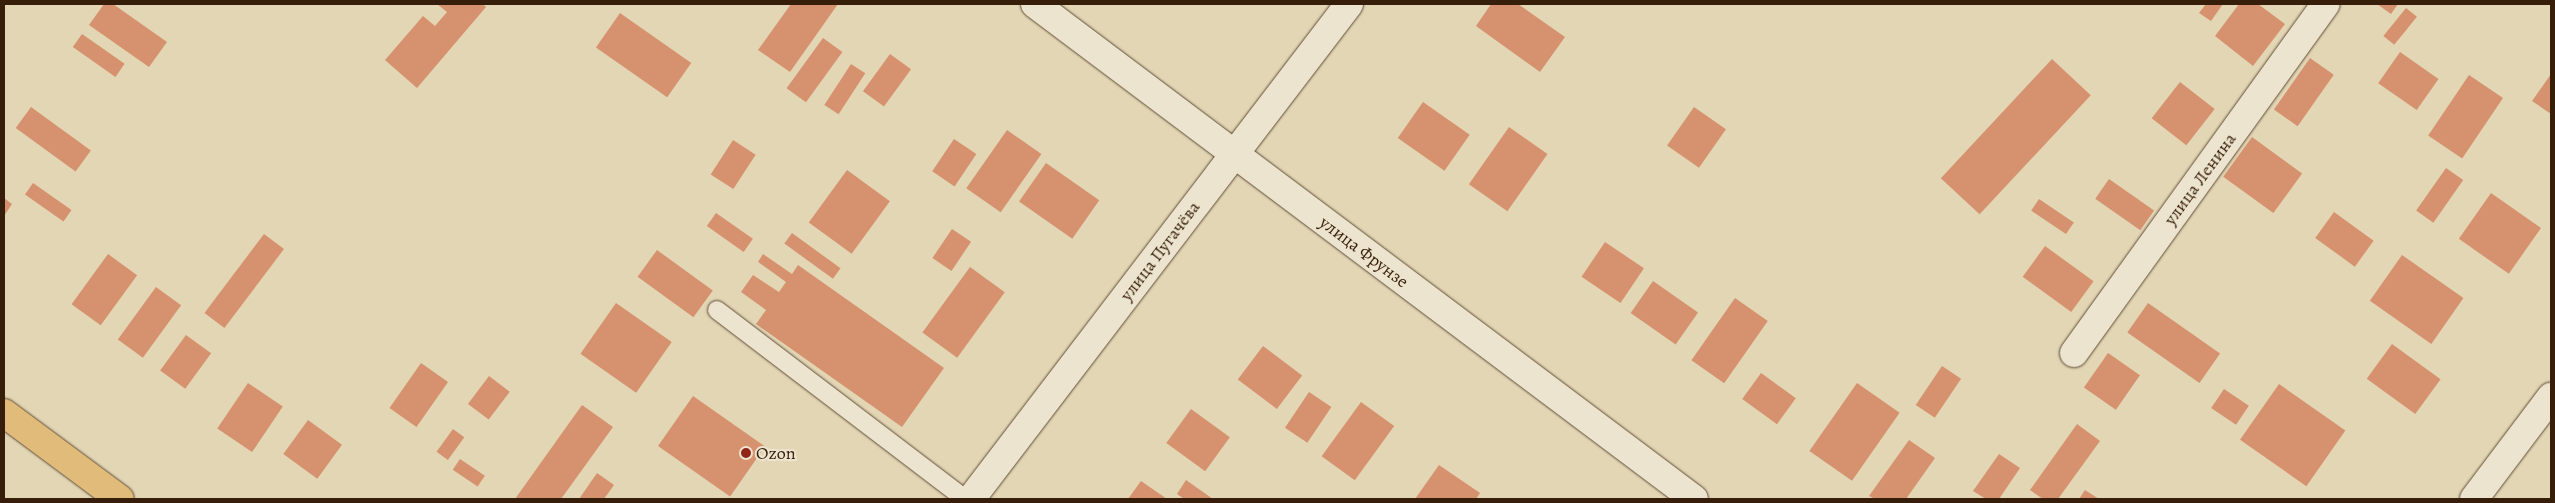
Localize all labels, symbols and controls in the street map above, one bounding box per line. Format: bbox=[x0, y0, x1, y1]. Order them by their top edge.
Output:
street label: улица Ленина bbox=[2159, 129, 2241, 229]
street label: улица Пугачёва bbox=[1115, 197, 1205, 305]
street label: улица Фрунзе bbox=[1315, 211, 1413, 293]
place label: Ozon bbox=[756, 442, 796, 464]
marker: Ozon bbox=[740, 447, 752, 459]

